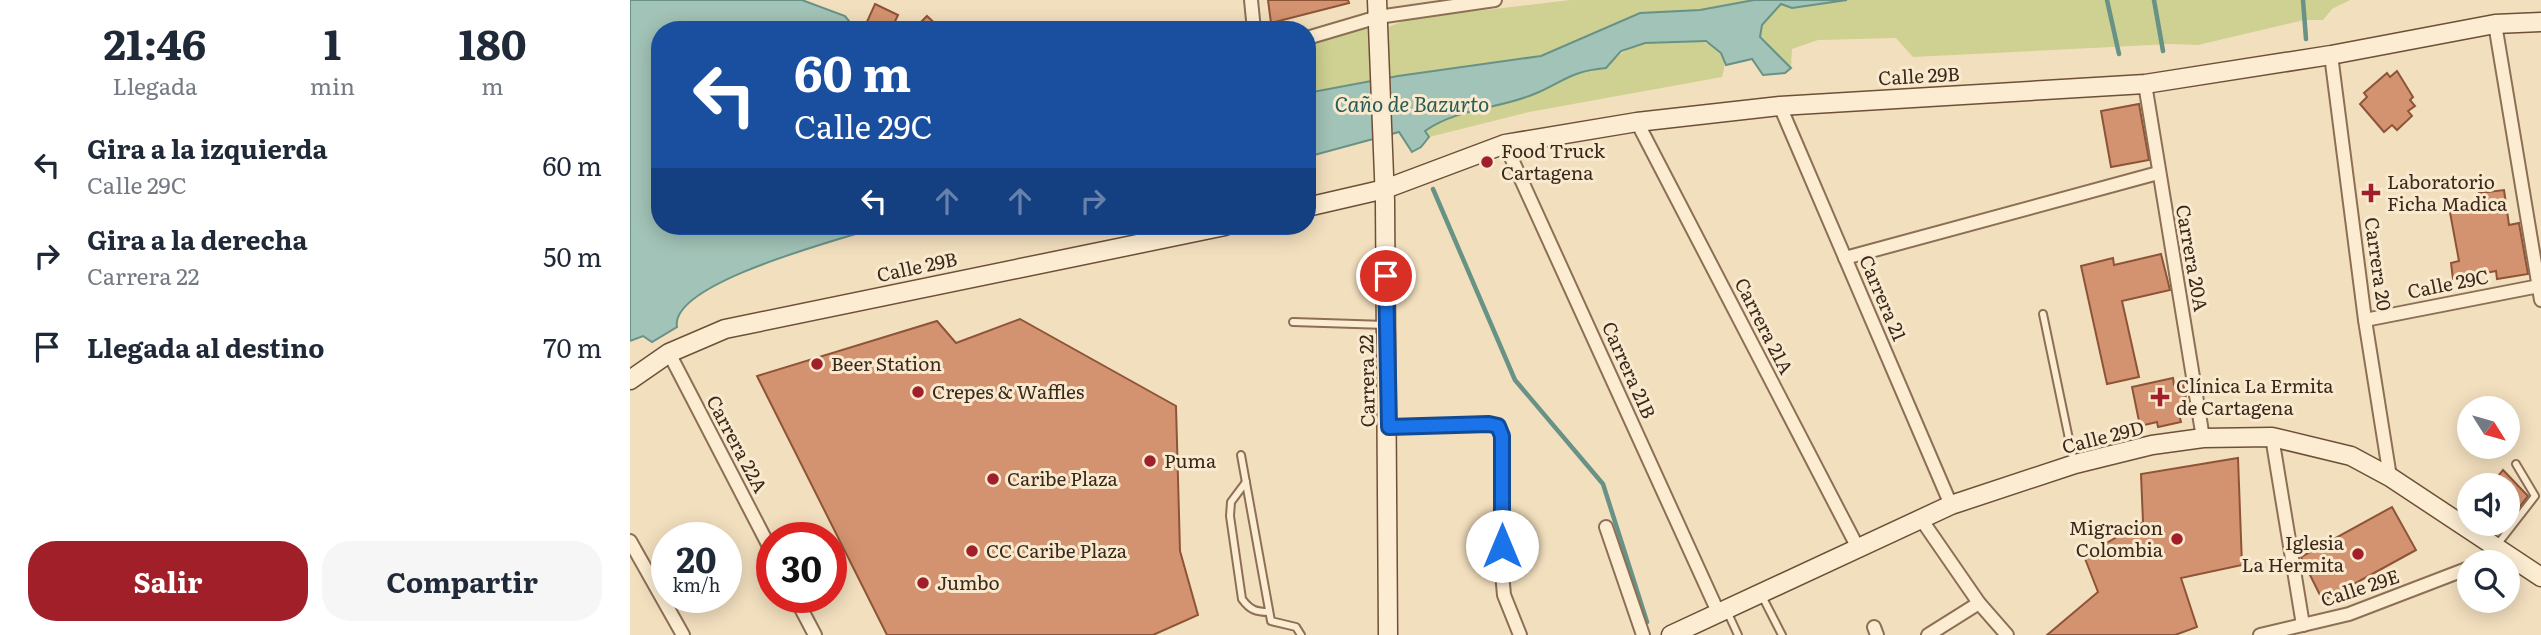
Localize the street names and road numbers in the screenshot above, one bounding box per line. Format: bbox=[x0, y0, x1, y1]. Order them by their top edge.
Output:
street label: Calle 29B bbox=[1877, 59, 1960, 91]
street label: Carrera 20A bbox=[2170, 202, 2216, 314]
street label: Carrera 20 bbox=[2359, 215, 2399, 312]
street label: Calle 29B bbox=[874, 244, 960, 288]
street label: Carrera 21 bbox=[1853, 250, 1915, 345]
street label: Calle 29C bbox=[2405, 261, 2491, 305]
street label: Carrera 21A bbox=[1729, 272, 1801, 379]
street label: Carrera 21B bbox=[1596, 317, 1664, 423]
street label: Carrera 22 bbox=[1351, 334, 1381, 428]
street label: Carrera 22A bbox=[700, 390, 775, 497]
street label: Calle 29D bbox=[2059, 412, 2147, 460]
street label: Calle 29E bbox=[2317, 561, 2403, 613]

